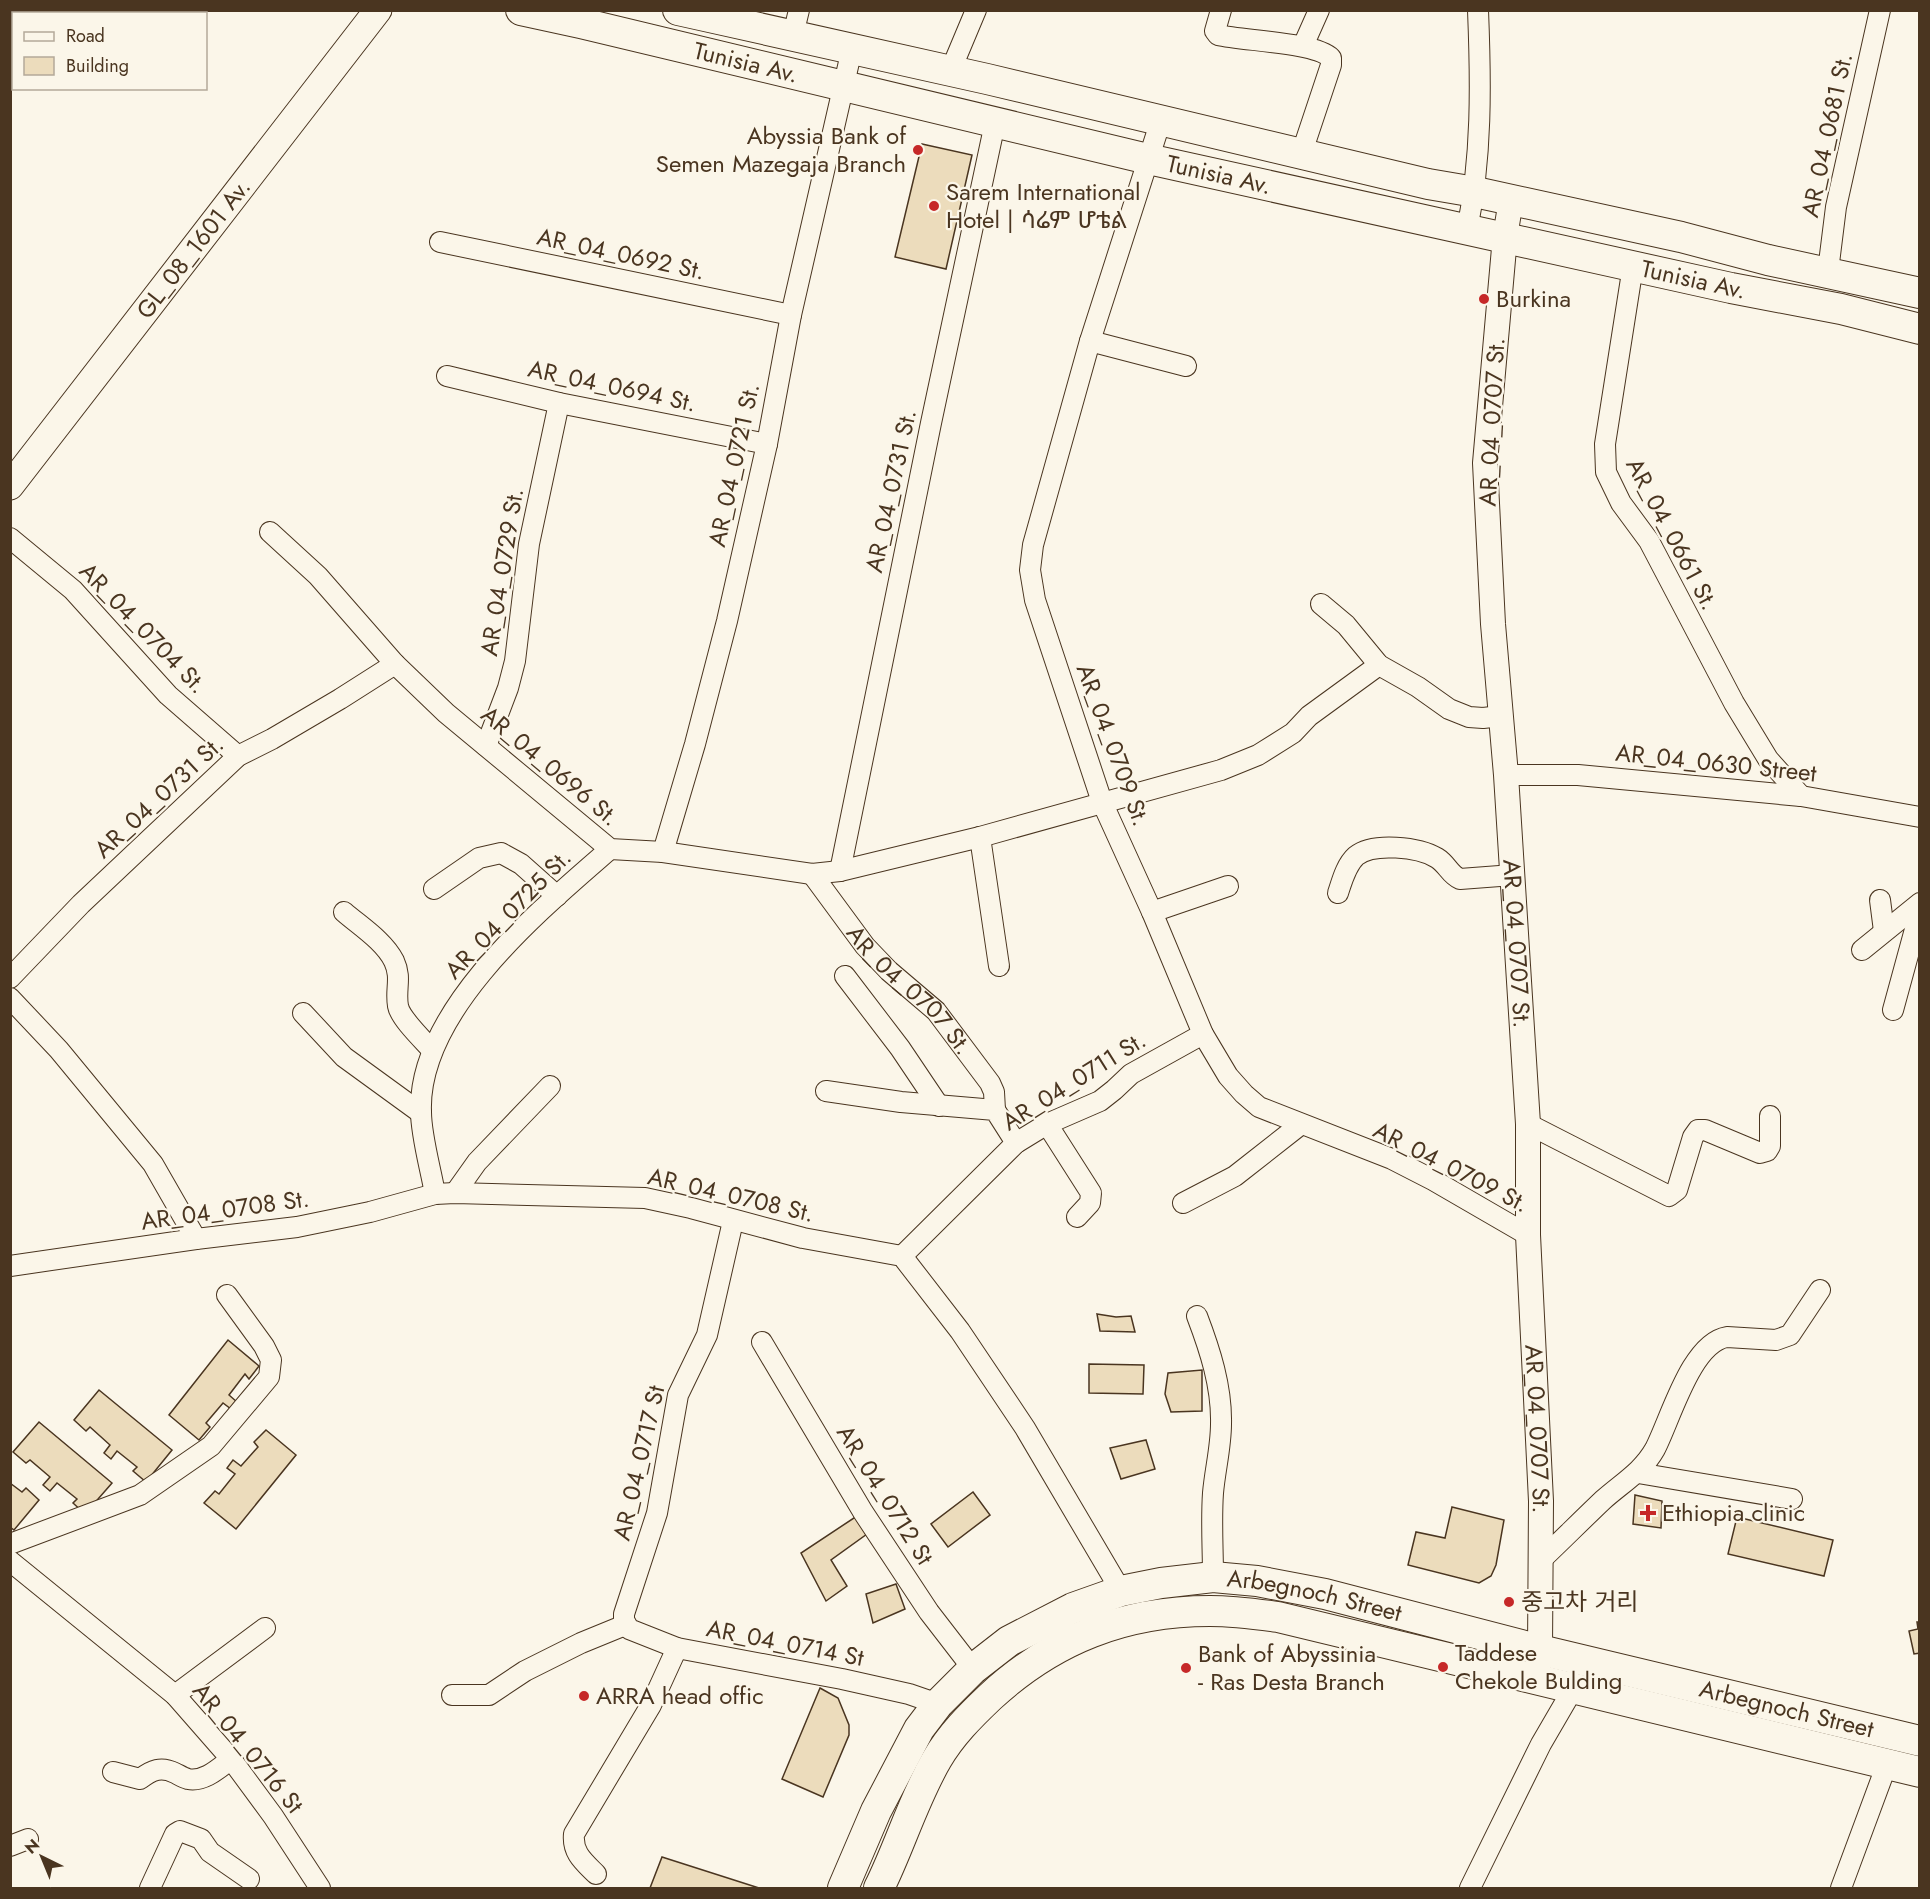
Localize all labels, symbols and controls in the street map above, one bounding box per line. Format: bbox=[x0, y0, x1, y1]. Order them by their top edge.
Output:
legend bbox=[12, 12, 207, 90]
text: Road bbox=[66, 23, 105, 49]
street label: Tunisia Av. bbox=[690, 33, 802, 91]
street label: AR_04_0681 St. bbox=[1792, 50, 1861, 220]
text: Building bbox=[66, 53, 129, 79]
place label: Abyssia Bank of Semen Mazegaja Branch bbox=[656, 118, 907, 181]
marker: Abyssia Bank of Semen Mazegaja Branch bbox=[911, 143, 925, 157]
street label: Tunisia Av. bbox=[1163, 146, 1275, 203]
street label: GL_08_1601 Av. bbox=[128, 171, 259, 326]
place label: Sarem International Hotel | ሳሬም ሆቴል bbox=[946, 174, 1141, 237]
marker: Sarem International Hotel | ሳሬም ሆቴል bbox=[927, 199, 941, 213]
street label: AR_04_0692 St. bbox=[534, 219, 708, 288]
street label: Tunisia Av. bbox=[1638, 251, 1749, 307]
place label: Burkina bbox=[1496, 281, 1571, 316]
marker: Burkina bbox=[1477, 292, 1491, 306]
street label: AR_04_0707 St. bbox=[1470, 337, 1513, 507]
street label: AR_04_0694 St. bbox=[525, 351, 699, 420]
street label: AR_04_0721 St. bbox=[699, 380, 768, 550]
street label: AR_04_0731 St. bbox=[856, 406, 925, 576]
street label: AR_04_0661 St. bbox=[1618, 451, 1727, 616]
street label: AR_04_0729 St. bbox=[471, 485, 532, 658]
street label: AR_04_0704 St. bbox=[72, 554, 215, 701]
street label: AR_04_0709 St. bbox=[1068, 659, 1159, 831]
street label: AR_04_0696 St. bbox=[474, 697, 627, 834]
street label: AR_04_0731 St. bbox=[86, 727, 231, 866]
street label: AR_04_0630 Street bbox=[1614, 735, 1818, 790]
street label: AR_04_0725 St. bbox=[436, 841, 579, 987]
street label: AR_04_0707 St. bbox=[1494, 858, 1540, 1029]
street label: AR_04_0707 St. bbox=[838, 918, 981, 1062]
street label: AR_04_0711 St. bbox=[995, 1022, 1152, 1139]
street label: AR_04_0709 St. bbox=[1367, 1112, 1535, 1221]
street label: AR_04_0708 St. bbox=[645, 1158, 818, 1231]
street label: AR_04_0708 St. bbox=[139, 1180, 311, 1239]
street label: AR_04_0707 St. bbox=[1516, 1344, 1559, 1514]
street label: AR_04_0717 St bbox=[604, 1382, 673, 1544]
street label: AR_04_0712 St bbox=[828, 1418, 943, 1572]
place label: Ethiopia clinic bbox=[1662, 1495, 1805, 1530]
marker: Ethiopia clinic bbox=[1639, 1504, 1657, 1522]
street label: Arbegnoch Street bbox=[1225, 1560, 1406, 1630]
place label: 중고차 거리 bbox=[1521, 1584, 1639, 1619]
marker: 중고차 거리 bbox=[1502, 1595, 1516, 1609]
street label: AR_04_0714 St bbox=[703, 1610, 867, 1675]
place label: Taddese Chekole Bulding bbox=[1455, 1635, 1623, 1698]
place label: Bank of Abyssinia - Ras Desta Branch bbox=[1198, 1636, 1385, 1699]
marker: Taddese Chekole Bulding bbox=[1436, 1660, 1450, 1674]
marker: Bank of Abyssinia - Ras Desta Branch bbox=[1179, 1661, 1193, 1675]
street label: Arbegnoch Street bbox=[1696, 1671, 1878, 1746]
street label: AR_04_0716 St bbox=[185, 1675, 312, 1821]
place label: ARRA head offic bbox=[596, 1678, 764, 1713]
marker: ARRA head offic bbox=[577, 1689, 591, 1703]
north arrow bbox=[12, 1827, 72, 1887]
text: N bbox=[20, 1834, 45, 1859]

